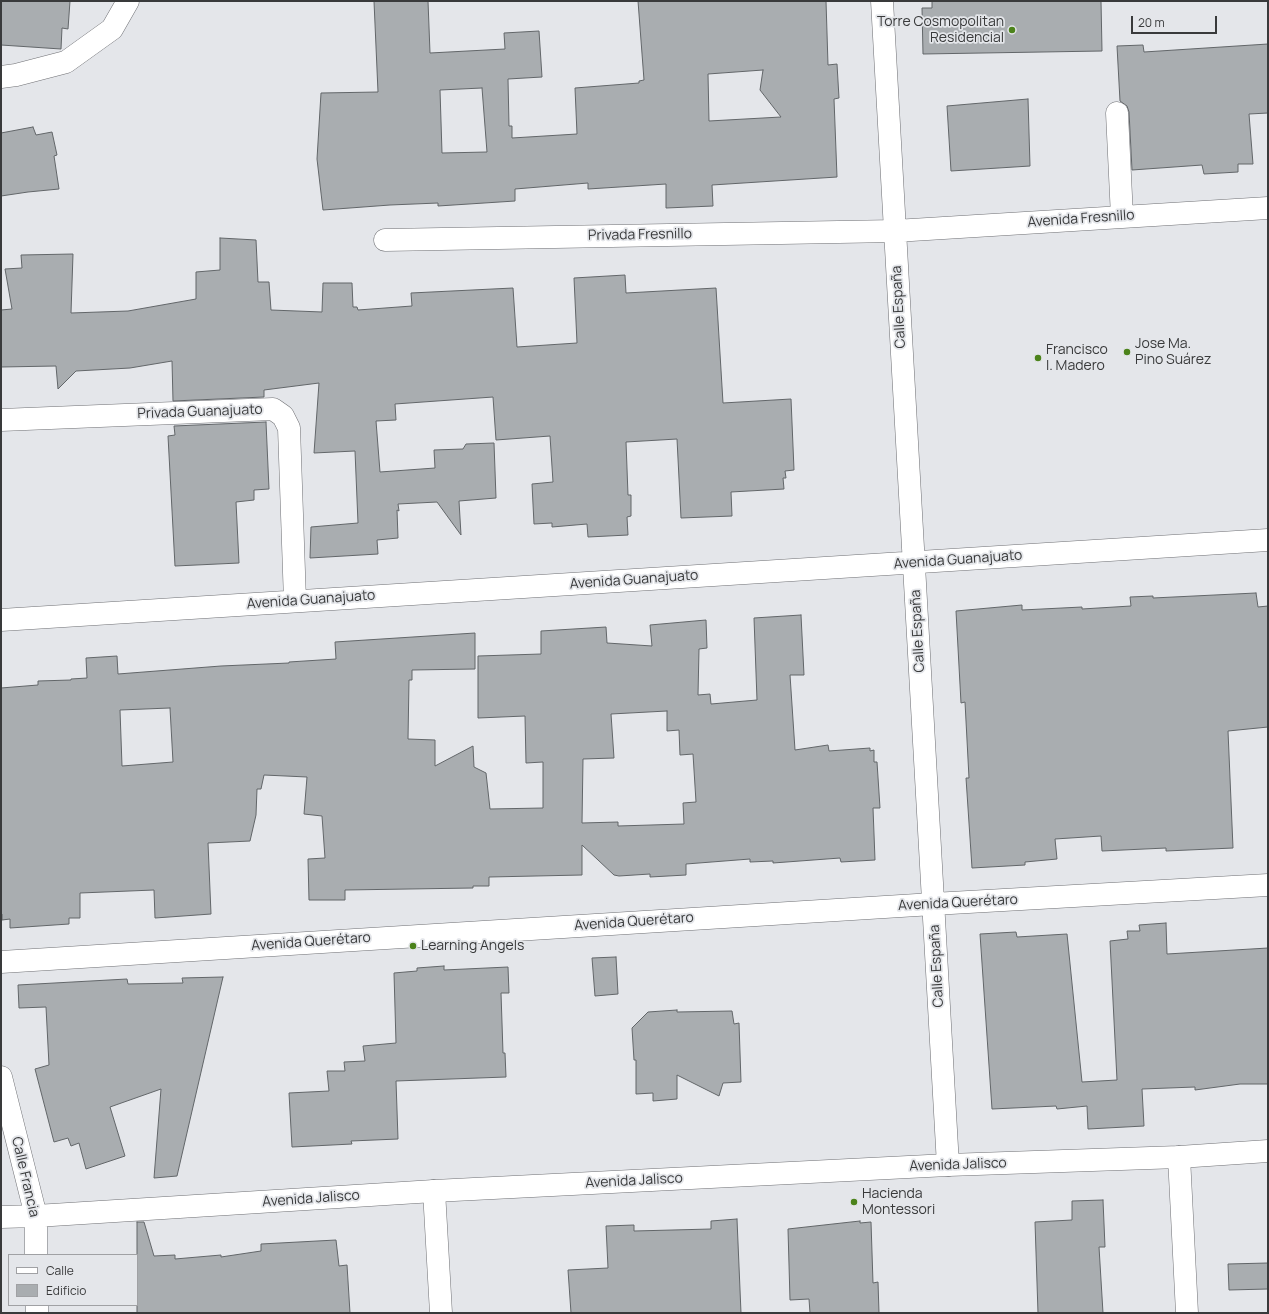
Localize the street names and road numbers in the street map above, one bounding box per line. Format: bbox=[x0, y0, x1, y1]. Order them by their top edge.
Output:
street label: Avenida Fresnillo bbox=[1027, 207, 1135, 231]
street label: Privada Fresnillo bbox=[588, 226, 692, 244]
street label: Calle España bbox=[888, 265, 910, 349]
street label: Privada Guanajuato bbox=[137, 401, 263, 423]
street label: Avenida Guanajuato bbox=[893, 547, 1023, 573]
street label: Avenida Guanajuato bbox=[569, 567, 699, 593]
street label: Avenida Guanajuato bbox=[246, 587, 376, 613]
street label: Calle España bbox=[907, 589, 929, 673]
street label: Avenida Querétaro bbox=[898, 891, 1018, 915]
street label: Avenida Querétaro bbox=[574, 909, 694, 935]
street label: Calle España bbox=[926, 924, 948, 1008]
street label: Avenida Querétaro bbox=[251, 929, 371, 955]
street label: Calle Francia bbox=[8, 1135, 42, 1219]
street label: Avenida Jalisco bbox=[909, 1155, 1007, 1175]
street label: Avenida Jalisco bbox=[585, 1170, 683, 1192]
street label: Avenida Jalisco bbox=[262, 1187, 360, 1211]

